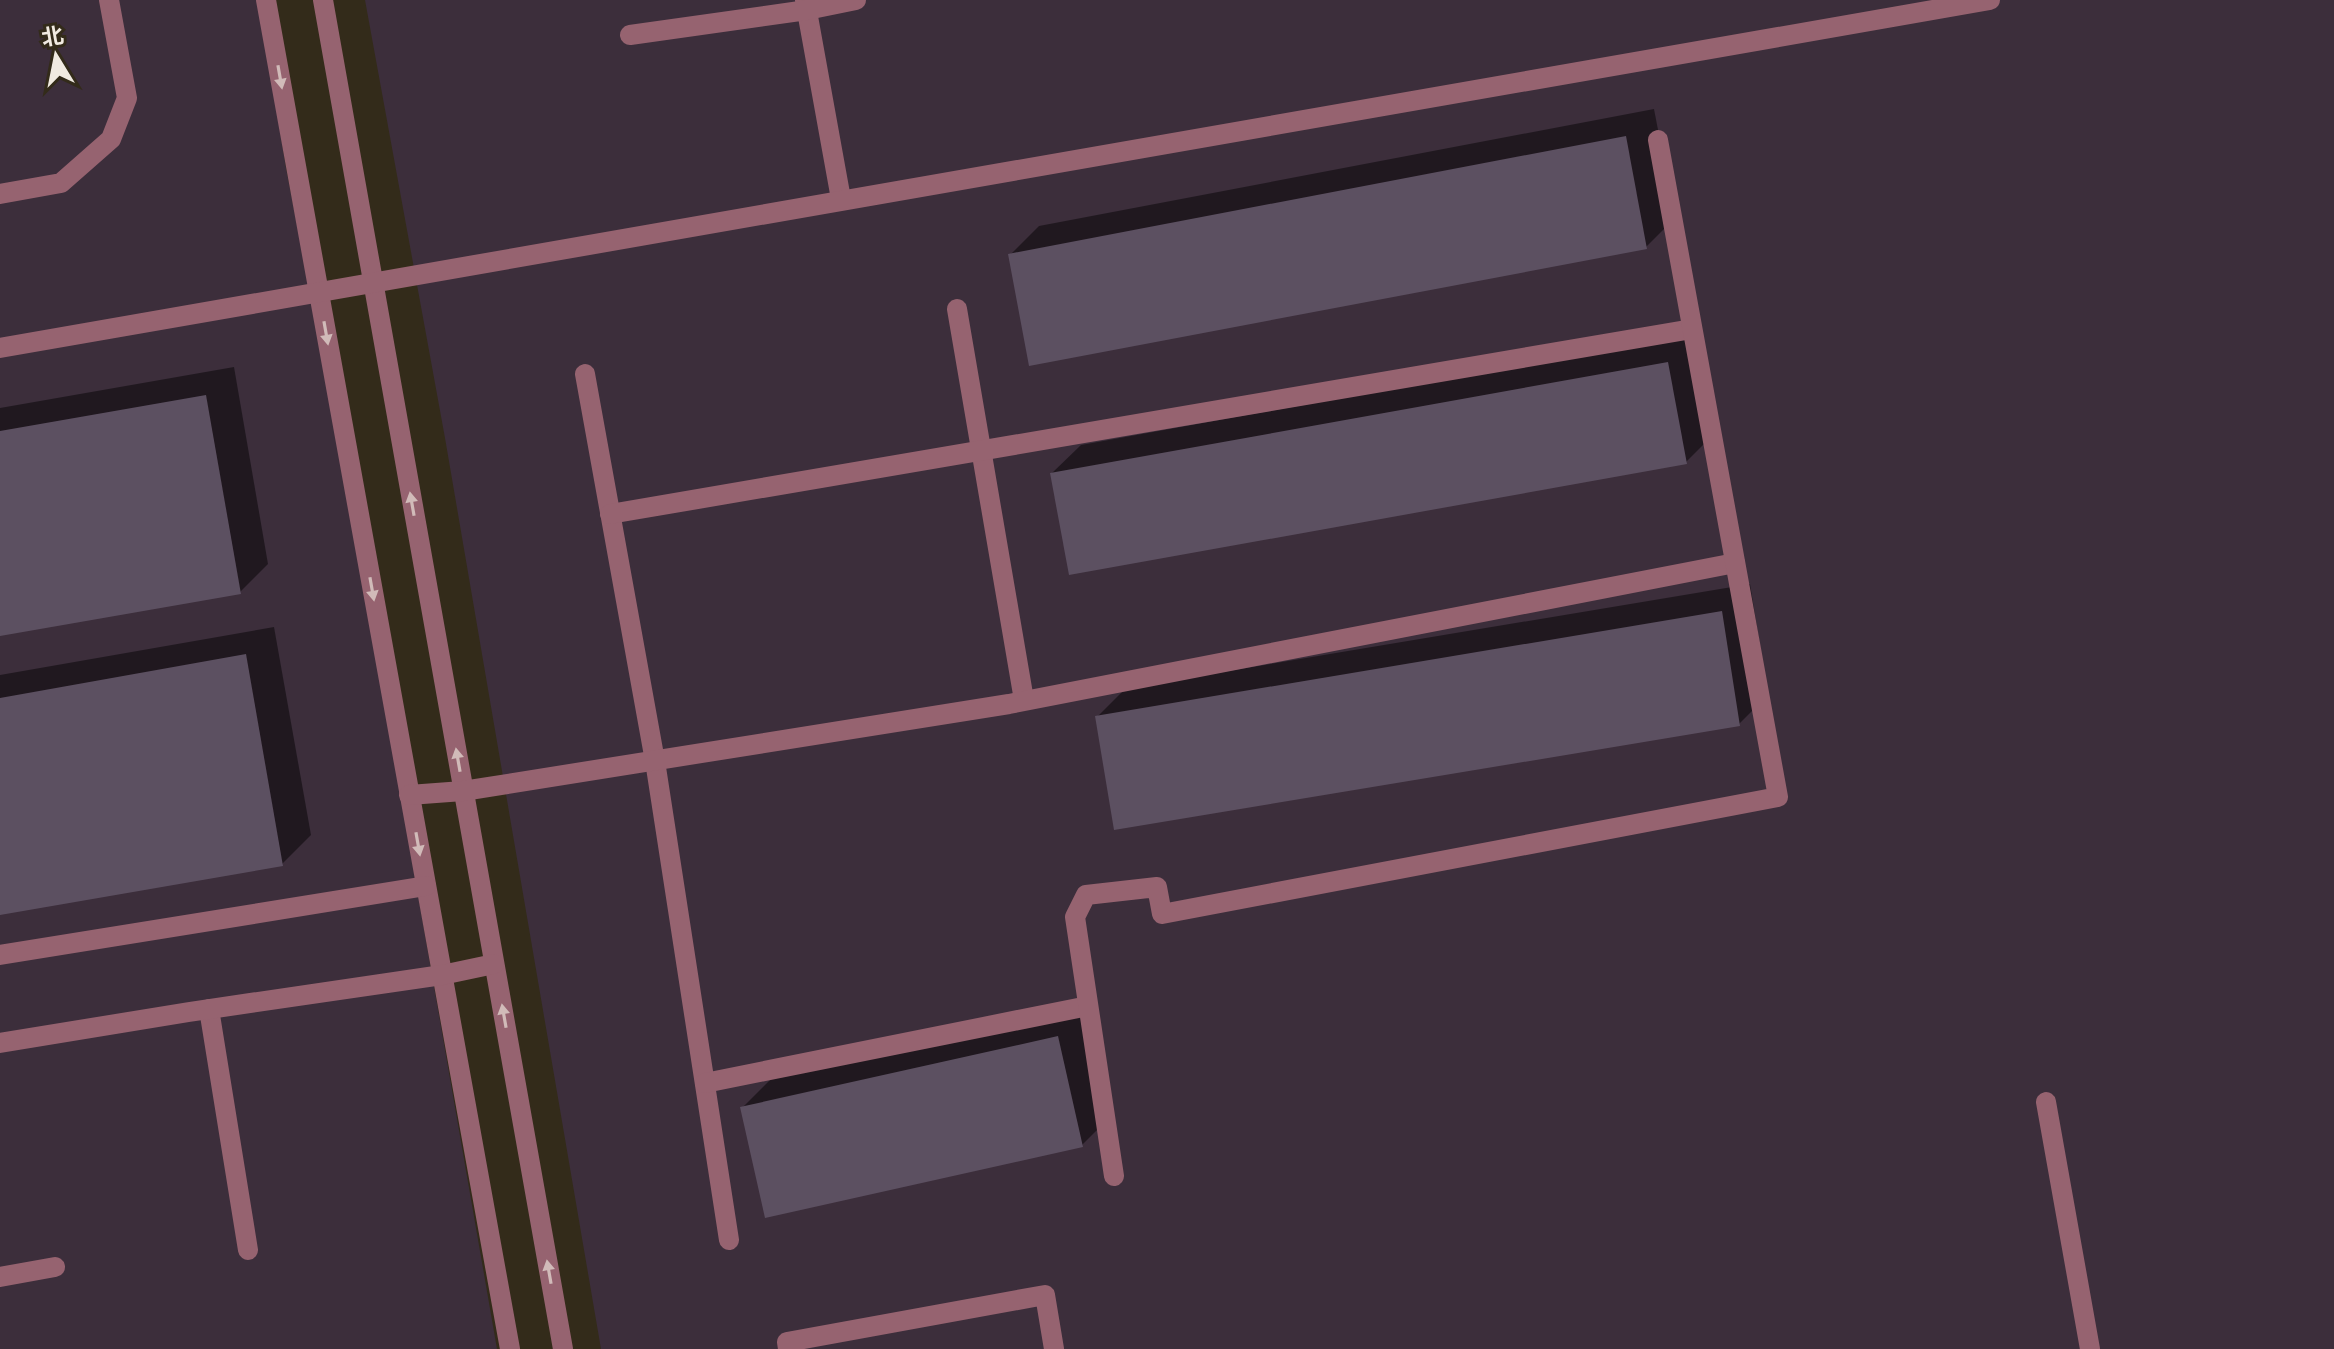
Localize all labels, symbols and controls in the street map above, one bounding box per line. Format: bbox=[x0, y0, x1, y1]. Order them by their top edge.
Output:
north arrow bbox=[16, 16, 96, 96]
text: 北 bbox=[39, 22, 66, 51]
one-way arrow bbox=[274, 65, 286, 90]
one-way arrow bbox=[320, 321, 332, 346]
one-way arrow bbox=[405, 492, 417, 517]
one-way arrow bbox=[366, 576, 378, 601]
one-way arrow bbox=[451, 748, 463, 773]
one-way arrow bbox=[413, 832, 425, 857]
one-way arrow bbox=[497, 1003, 509, 1028]
one-way arrow bbox=[542, 1259, 555, 1284]

